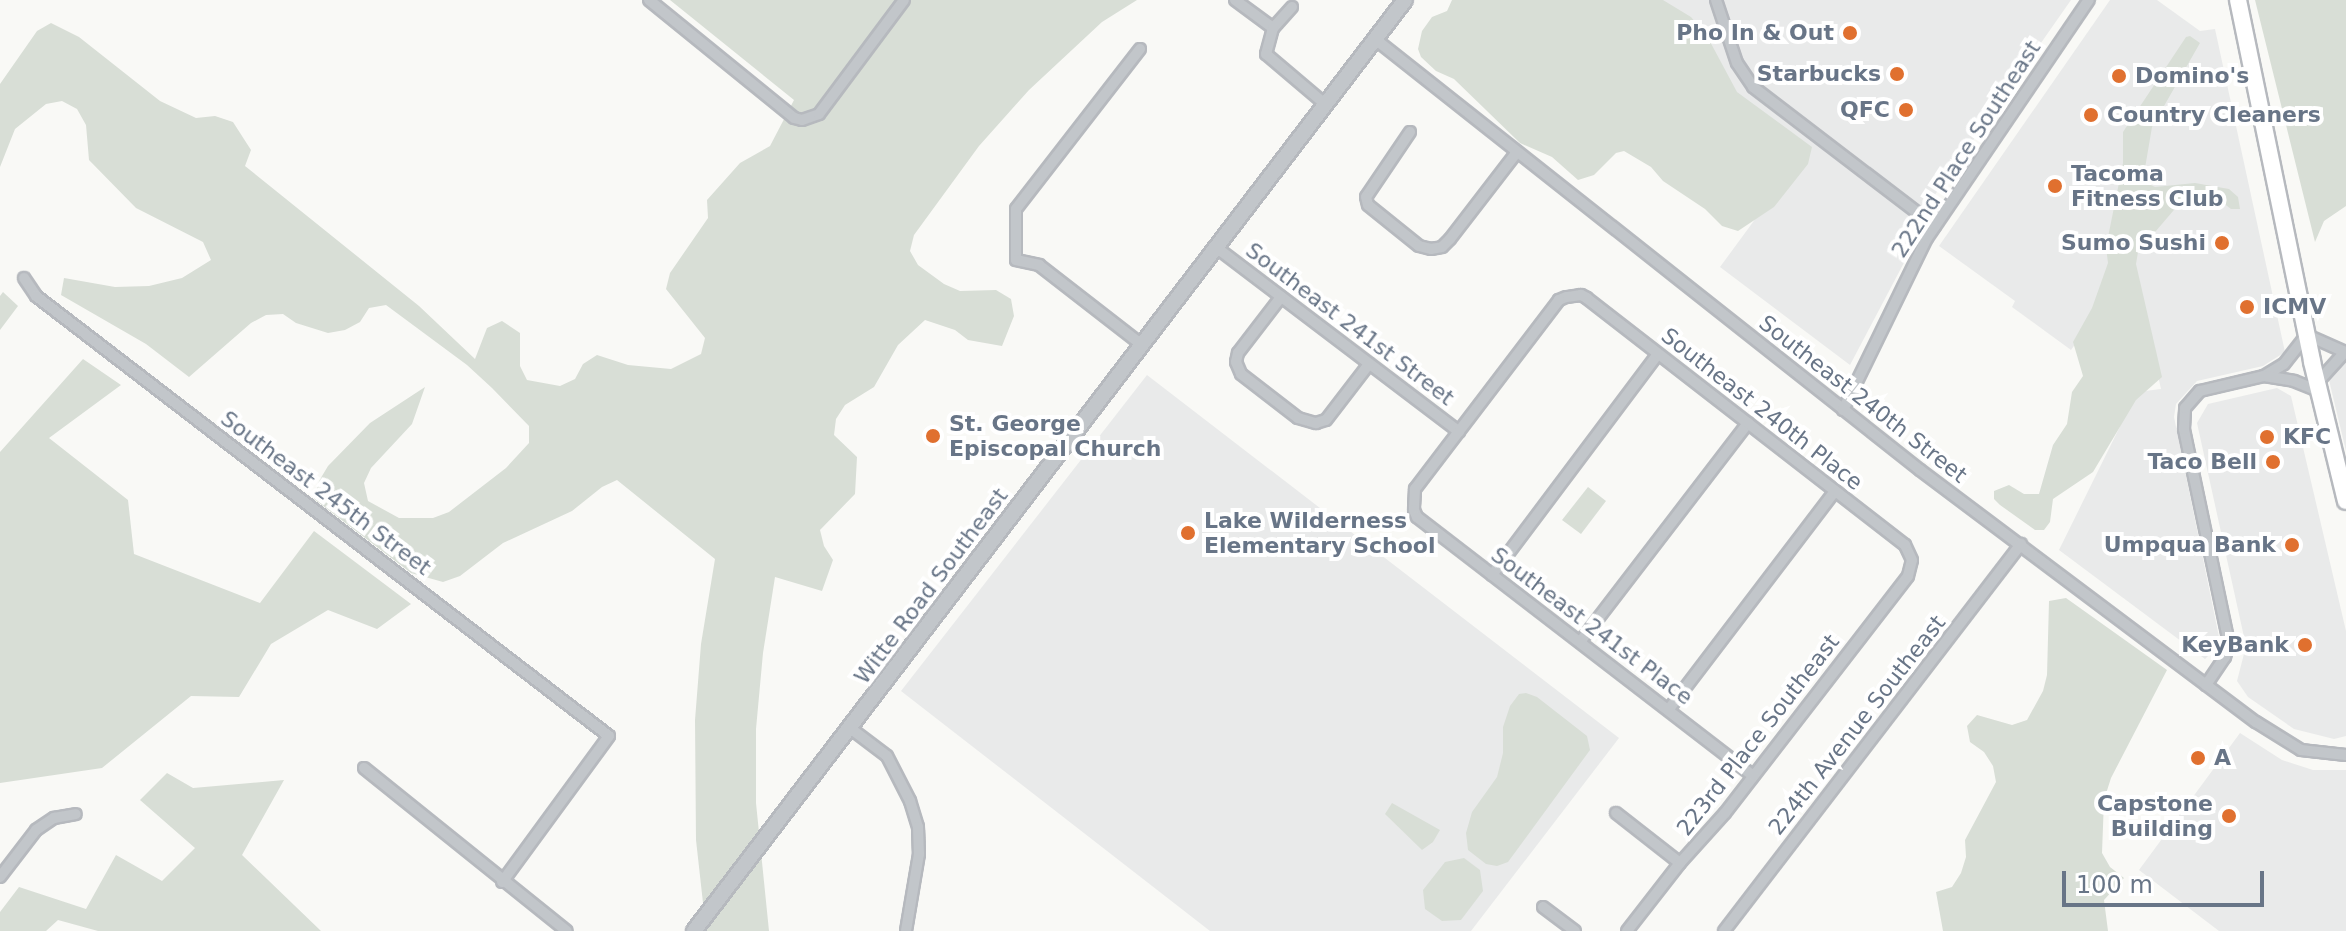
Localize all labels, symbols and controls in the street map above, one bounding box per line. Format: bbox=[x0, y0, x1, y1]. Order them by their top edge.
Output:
place label: Pho In & Out bbox=[1676, 20, 1834, 46]
marker: Pho In & Out bbox=[1841, 24, 1859, 42]
street label: 222nd Place Southeast bbox=[1886, 36, 2046, 262]
place label: Starbucks bbox=[1757, 61, 1881, 87]
place label: Domino's bbox=[2135, 63, 2249, 89]
marker: Starbucks bbox=[1888, 65, 1906, 83]
marker: Domino's bbox=[2110, 67, 2128, 85]
place label: QFC bbox=[1840, 97, 1890, 123]
marker: QFC bbox=[1897, 101, 1915, 119]
place label: Country Cleaners bbox=[2107, 102, 2321, 128]
marker: Country Cleaners bbox=[2082, 106, 2100, 124]
place label: Tacoma Fitness Club bbox=[2071, 160, 2224, 212]
marker: Tacoma Fitness Club bbox=[2046, 177, 2064, 195]
place label: Sumo Sushi bbox=[2061, 230, 2206, 256]
marker: Sumo Sushi bbox=[2213, 234, 2231, 252]
street label: Southeast 241st Street bbox=[1241, 237, 1459, 411]
place label: ICMV bbox=[2263, 294, 2326, 320]
marker: ICMV bbox=[2238, 298, 2256, 316]
street label: Southeast 240th Street bbox=[1754, 310, 1972, 488]
street label: Southeast 240th Place bbox=[1656, 322, 1868, 496]
street label: Southeast 245th Street bbox=[216, 405, 436, 581]
place label: St. George Episcopal Church bbox=[949, 410, 1161, 462]
place label: KFC bbox=[2283, 424, 2331, 450]
marker: St. George Episcopal Church bbox=[924, 427, 942, 445]
marker: KFC bbox=[2258, 428, 2276, 446]
place label: Taco Bell bbox=[2147, 449, 2257, 475]
marker: Taco Bell bbox=[2264, 453, 2282, 471]
street label: Witte Road Southeast bbox=[849, 483, 1013, 689]
place label: Lake Wilderness Elementary School bbox=[1204, 507, 1436, 558]
marker: Lake Wilderness Elementary School bbox=[1179, 524, 1197, 542]
place label: Umpqua Bank bbox=[2104, 532, 2276, 558]
marker: Umpqua Bank bbox=[2283, 536, 2301, 554]
street label: Southeast 241st Place bbox=[1486, 542, 1698, 710]
street label: 224th Avenue Southeast bbox=[1763, 610, 1951, 840]
street label: 223rd Place Southeast bbox=[1671, 629, 1845, 841]
place label: KeyBank bbox=[2181, 632, 2289, 658]
marker: KeyBank bbox=[2296, 636, 2314, 654]
place label: A bbox=[2214, 745, 2231, 771]
marker: A bbox=[2189, 749, 2207, 767]
place label: Capstone Building bbox=[2097, 790, 2213, 842]
marker: Capstone Building bbox=[2220, 807, 2238, 825]
scale bar bbox=[2066, 855, 2268, 905]
text: 100 m bbox=[2076, 871, 2153, 899]

